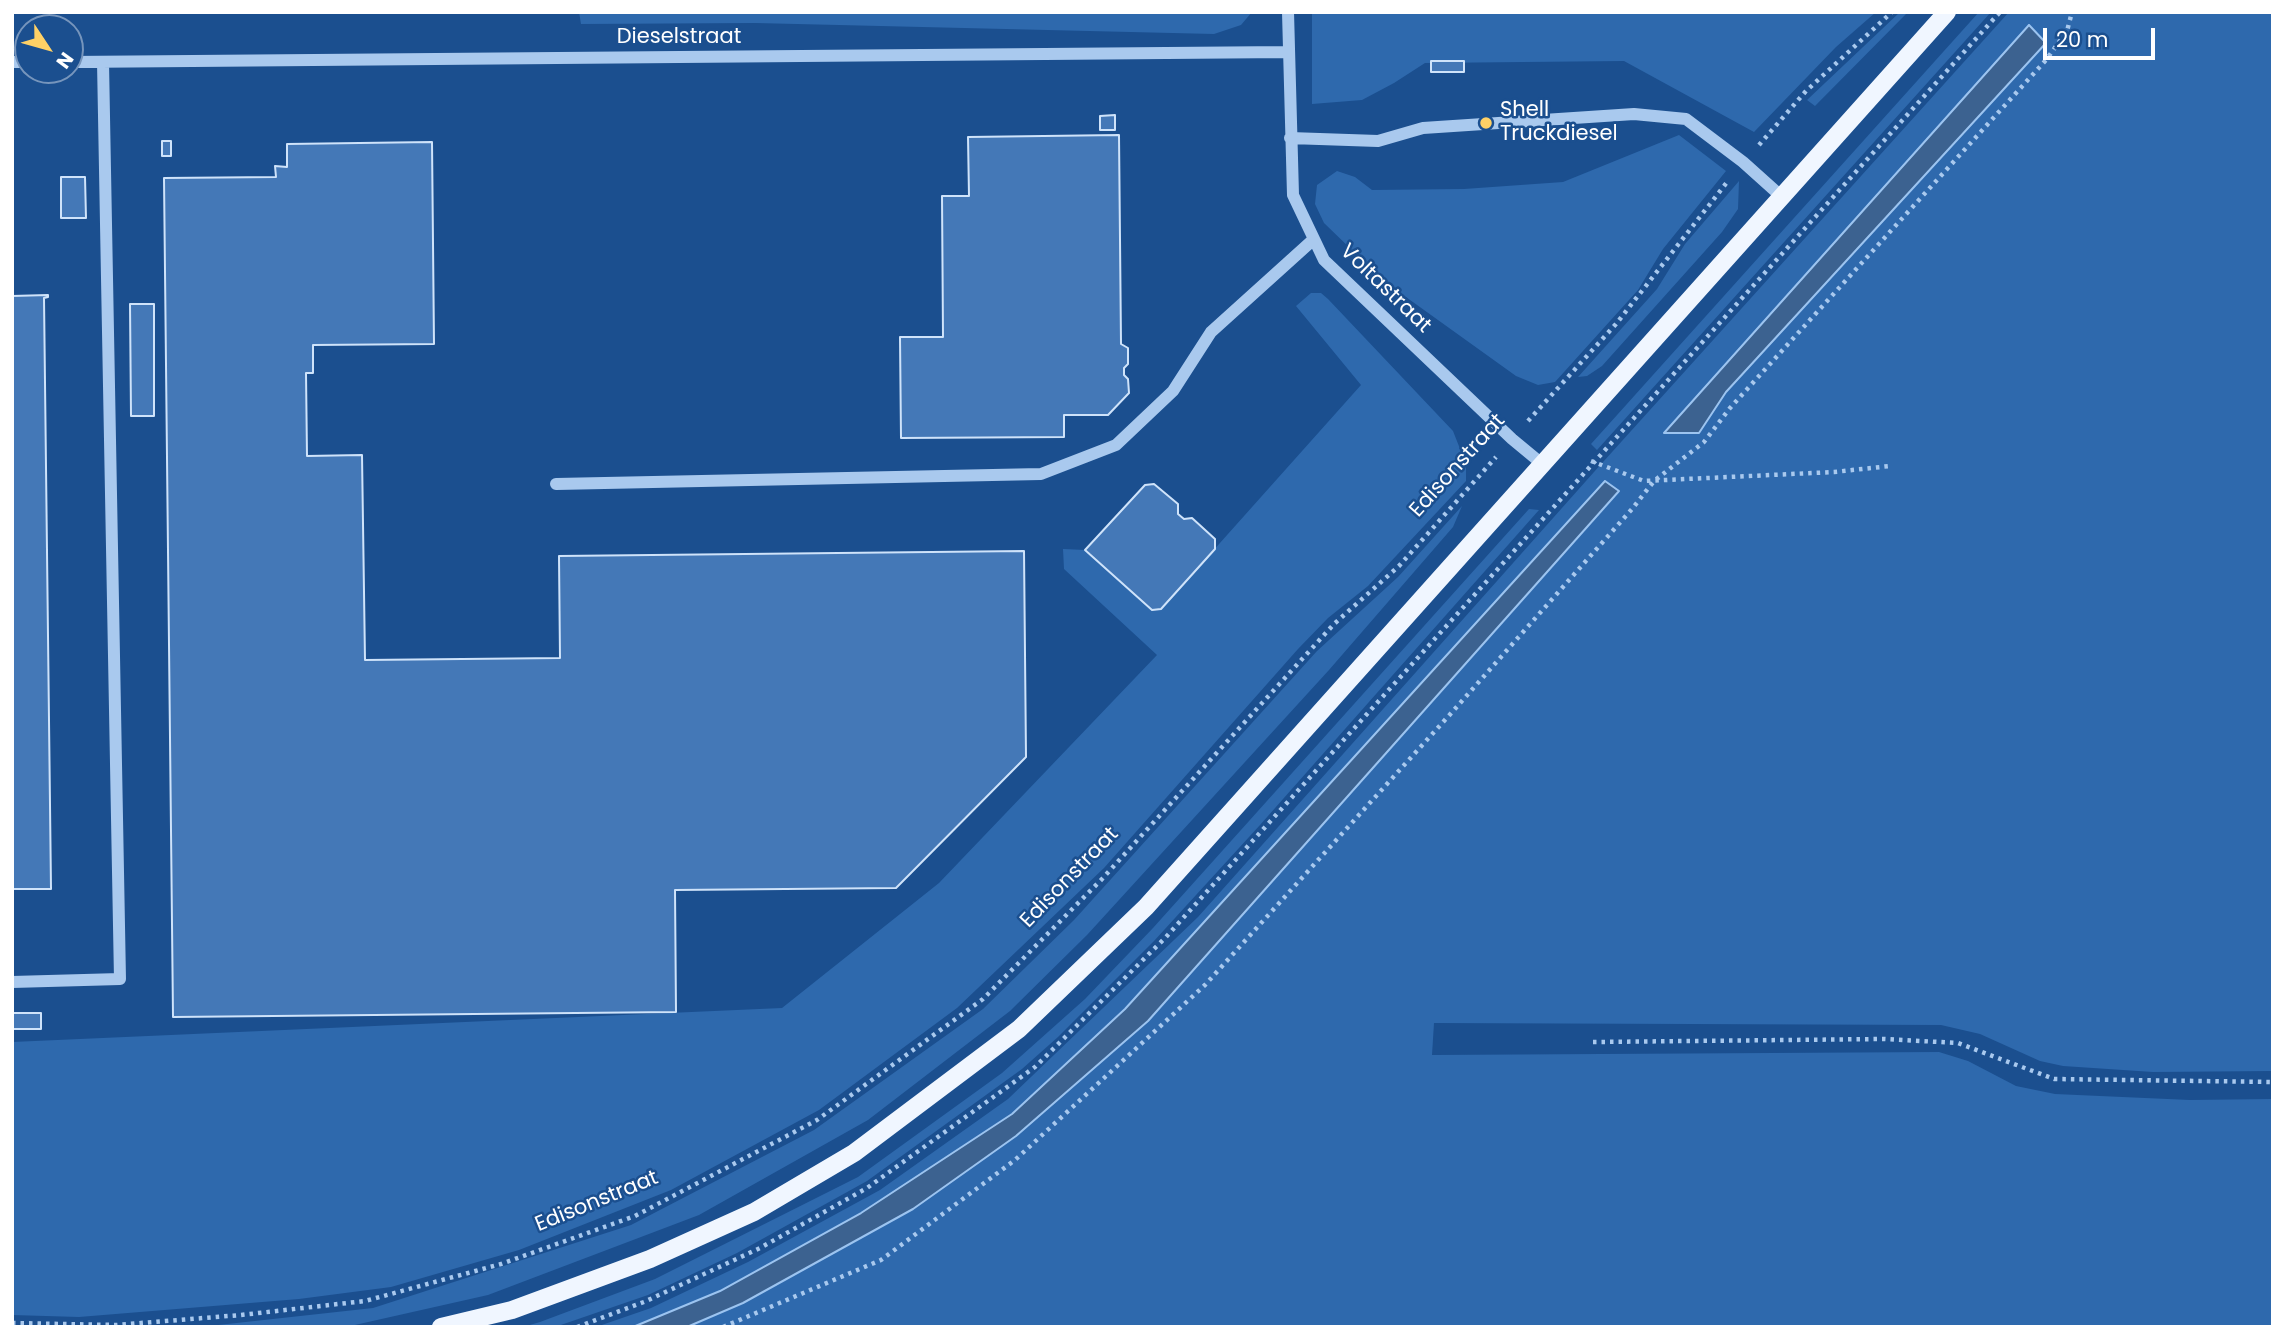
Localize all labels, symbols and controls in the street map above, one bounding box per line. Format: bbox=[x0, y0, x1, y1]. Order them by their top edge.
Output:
north arrow bbox=[14, 14, 84, 84]
scale bar bbox=[2047, 14, 2159, 58]
street label: Dieselstraat bbox=[617, 25, 741, 51]
text: 20 m bbox=[2056, 25, 2109, 54]
text: N bbox=[50, 47, 80, 74]
place label: Shell Truckdiesel bbox=[1500, 98, 1618, 148]
marker: Shell Truckdiesel bbox=[1478, 115, 1494, 131]
street label: Voltastraat bbox=[1334, 239, 1436, 339]
street label: Edisonstraat bbox=[1405, 409, 1511, 523]
street label: Edisonstraat bbox=[1016, 822, 1124, 934]
street label: Edisonstraat bbox=[532, 1166, 662, 1238]

